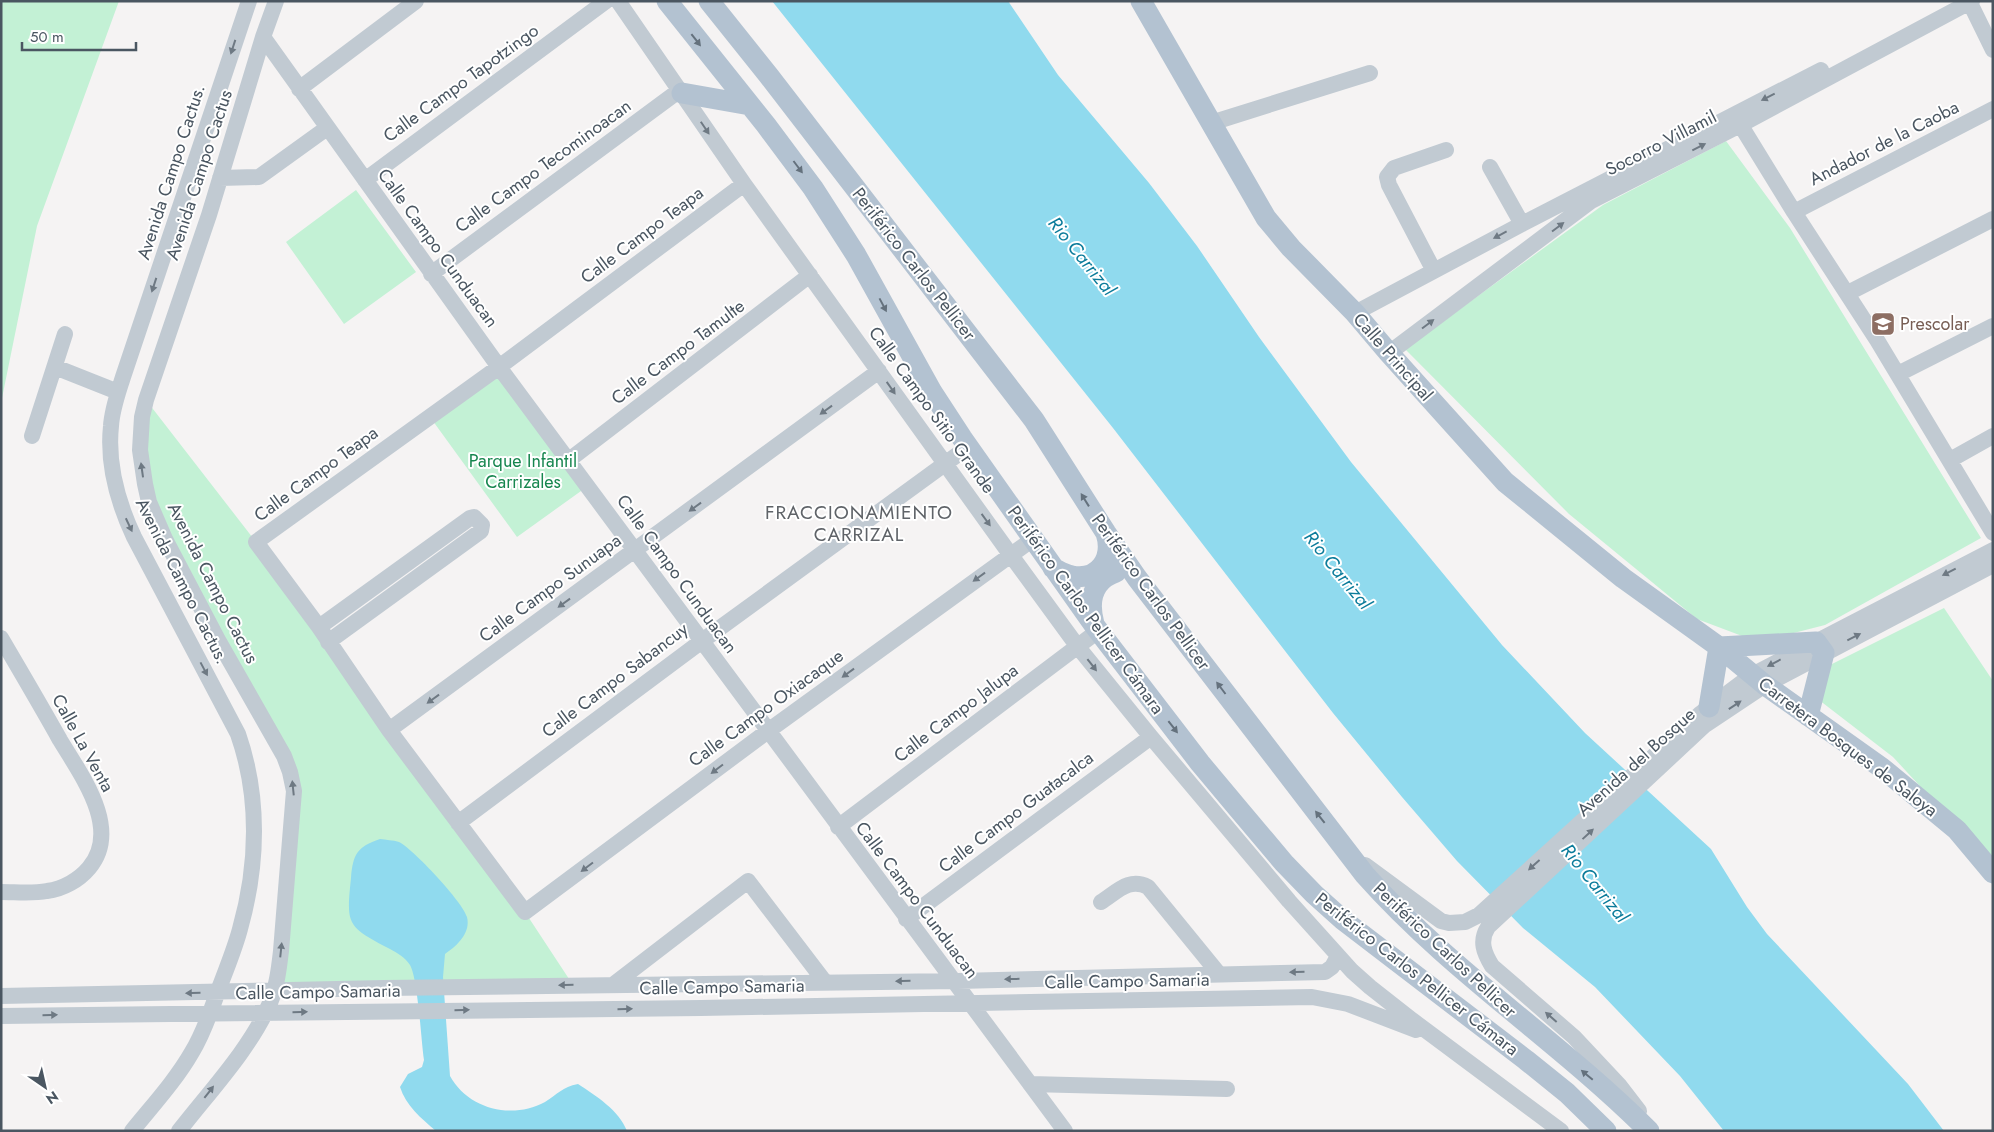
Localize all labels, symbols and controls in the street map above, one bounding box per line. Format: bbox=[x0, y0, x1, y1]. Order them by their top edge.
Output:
street label: Calle Campo Tapotzingo bbox=[378, 18, 544, 148]
scale bar bbox=[22, 20, 136, 52]
text: 50 m bbox=[30, 26, 64, 48]
one-way arrow bbox=[691, 33, 702, 46]
one-way arrow bbox=[229, 40, 237, 55]
street label: Avenida Campo Cactus. bbox=[132, 82, 210, 262]
street label: Avenida Campo Cactus bbox=[161, 87, 237, 263]
street label: Calle Campo Tecominoacan bbox=[450, 93, 636, 239]
one-way arrow bbox=[1761, 93, 1775, 101]
street label: Andador de la Caoba bbox=[1805, 94, 1963, 192]
street label: Socorro Villamil bbox=[1601, 104, 1721, 182]
one-way arrow bbox=[700, 121, 710, 134]
one-way arrow bbox=[1691, 143, 1706, 151]
one-way arrow bbox=[793, 160, 803, 174]
street label: Calle Campo Cunduacan bbox=[371, 163, 505, 333]
street label: Calle Campo Teapa bbox=[575, 180, 709, 290]
street label: Periférico Carlos Pellicer bbox=[846, 182, 983, 347]
water label: Rio Carrizal bbox=[1042, 211, 1123, 302]
one-way arrow bbox=[1551, 221, 1564, 232]
one-way arrow bbox=[1493, 231, 1506, 240]
one-way arrow bbox=[150, 277, 157, 292]
street label: Calle Campo Tamulte bbox=[606, 293, 750, 411]
one-way arrow bbox=[879, 298, 887, 312]
street label: Calle Principal bbox=[1347, 307, 1439, 407]
school or university icon: Prescolar bbox=[1870, 311, 1896, 337]
place label: Prescolar bbox=[1900, 311, 1970, 337]
one-way arrow bbox=[1421, 319, 1435, 329]
street label: Calle Campo Sitio Grande bbox=[862, 321, 1002, 499]
one-way arrow bbox=[886, 381, 896, 395]
one-way arrow bbox=[819, 405, 833, 415]
street label: Calle Campo Teapa bbox=[249, 420, 383, 528]
park label: Parque Infantil Carrizales bbox=[469, 448, 577, 495]
one-way arrow bbox=[138, 461, 146, 477]
street label: Calle Campo Cunduacan bbox=[610, 489, 744, 659]
one-way arrow bbox=[1080, 493, 1089, 507]
street label: Avenida Campo Cactus. bbox=[131, 495, 233, 667]
street label: Avenida Campo Cactus bbox=[163, 499, 263, 667]
district label: FRACCIONAMIENTO CARRIZAL bbox=[765, 499, 953, 548]
street label: Periférico Carlos Pellicer Cámara bbox=[1001, 500, 1171, 720]
one-way arrow bbox=[688, 502, 702, 512]
street label: Periférico Carlos Pellicer bbox=[1085, 508, 1217, 676]
one-way arrow bbox=[981, 513, 991, 527]
one-way arrow bbox=[125, 518, 133, 532]
water label: Rio Carrizal bbox=[1298, 525, 1379, 616]
street label: Calle Campo Sunuapa bbox=[473, 527, 627, 649]
one-way arrow bbox=[1942, 568, 1957, 576]
one-way arrow bbox=[972, 572, 986, 582]
one-way arrow bbox=[557, 598, 571, 608]
street label: Calle Campo Sabancuy bbox=[536, 616, 694, 744]
one-way arrow bbox=[1846, 633, 1861, 641]
street label: Calle Campo Oxiacaque bbox=[683, 643, 849, 773]
street label: Calle Campo Jalupa bbox=[888, 657, 1024, 769]
one-way arrow bbox=[1087, 658, 1098, 671]
one-way arrow bbox=[1767, 659, 1781, 667]
one-way arrow bbox=[200, 662, 208, 676]
one-way arrow bbox=[841, 668, 855, 678]
street label: Carretera Bosques de Saloya bbox=[1753, 671, 1943, 823]
one-way arrow bbox=[1216, 681, 1226, 695]
street label: Calle La Venta bbox=[45, 689, 121, 797]
one-way arrow bbox=[426, 694, 440, 704]
one-way arrow bbox=[1728, 700, 1742, 710]
street label: Avenida del Bosque bbox=[1571, 702, 1701, 822]
one-way arrow bbox=[1167, 720, 1178, 733]
street label: Calle Campo Guatacalca bbox=[933, 745, 1099, 879]
one-way arrow bbox=[711, 764, 724, 775]
one-way arrow bbox=[289, 780, 297, 796]
one-way arrow bbox=[1315, 810, 1325, 824]
street label: Calle Campo Cunduacan bbox=[849, 816, 985, 984]
one-way arrow bbox=[1581, 828, 1593, 840]
water label: Rio Carrizal bbox=[1555, 838, 1636, 929]
one-way arrow bbox=[1529, 859, 1541, 871]
one-way arrow bbox=[581, 861, 594, 872]
street label: Periférico Carlos Pellicer bbox=[1367, 876, 1523, 1024]
street label: Periférico Carlos Pellicer Cámara bbox=[1310, 886, 1524, 1062]
one-way arrow bbox=[277, 942, 285, 958]
street label: Calle Campo Samaria bbox=[1044, 967, 1210, 995]
one-way arrow bbox=[1289, 968, 1305, 976]
street label: Calle Campo Samaria bbox=[639, 973, 805, 1001]
one-way arrow bbox=[1004, 976, 1020, 984]
one-way arrow bbox=[895, 977, 911, 985]
street label: Calle Campo Samaria bbox=[235, 978, 401, 1006]
one-way arrow bbox=[557, 981, 573, 989]
one-way arrow bbox=[185, 989, 201, 997]
one-way arrow bbox=[617, 1005, 633, 1013]
one-way arrow bbox=[455, 1006, 471, 1014]
one-way arrow bbox=[292, 1008, 308, 1016]
one-way arrow bbox=[42, 1011, 58, 1019]
one-way arrow bbox=[1545, 1012, 1558, 1023]
north arrow bbox=[20, 1062, 70, 1112]
one-way arrow bbox=[1581, 1069, 1594, 1080]
text: N bbox=[42, 1086, 62, 1109]
one-way arrow bbox=[204, 1086, 215, 1099]

